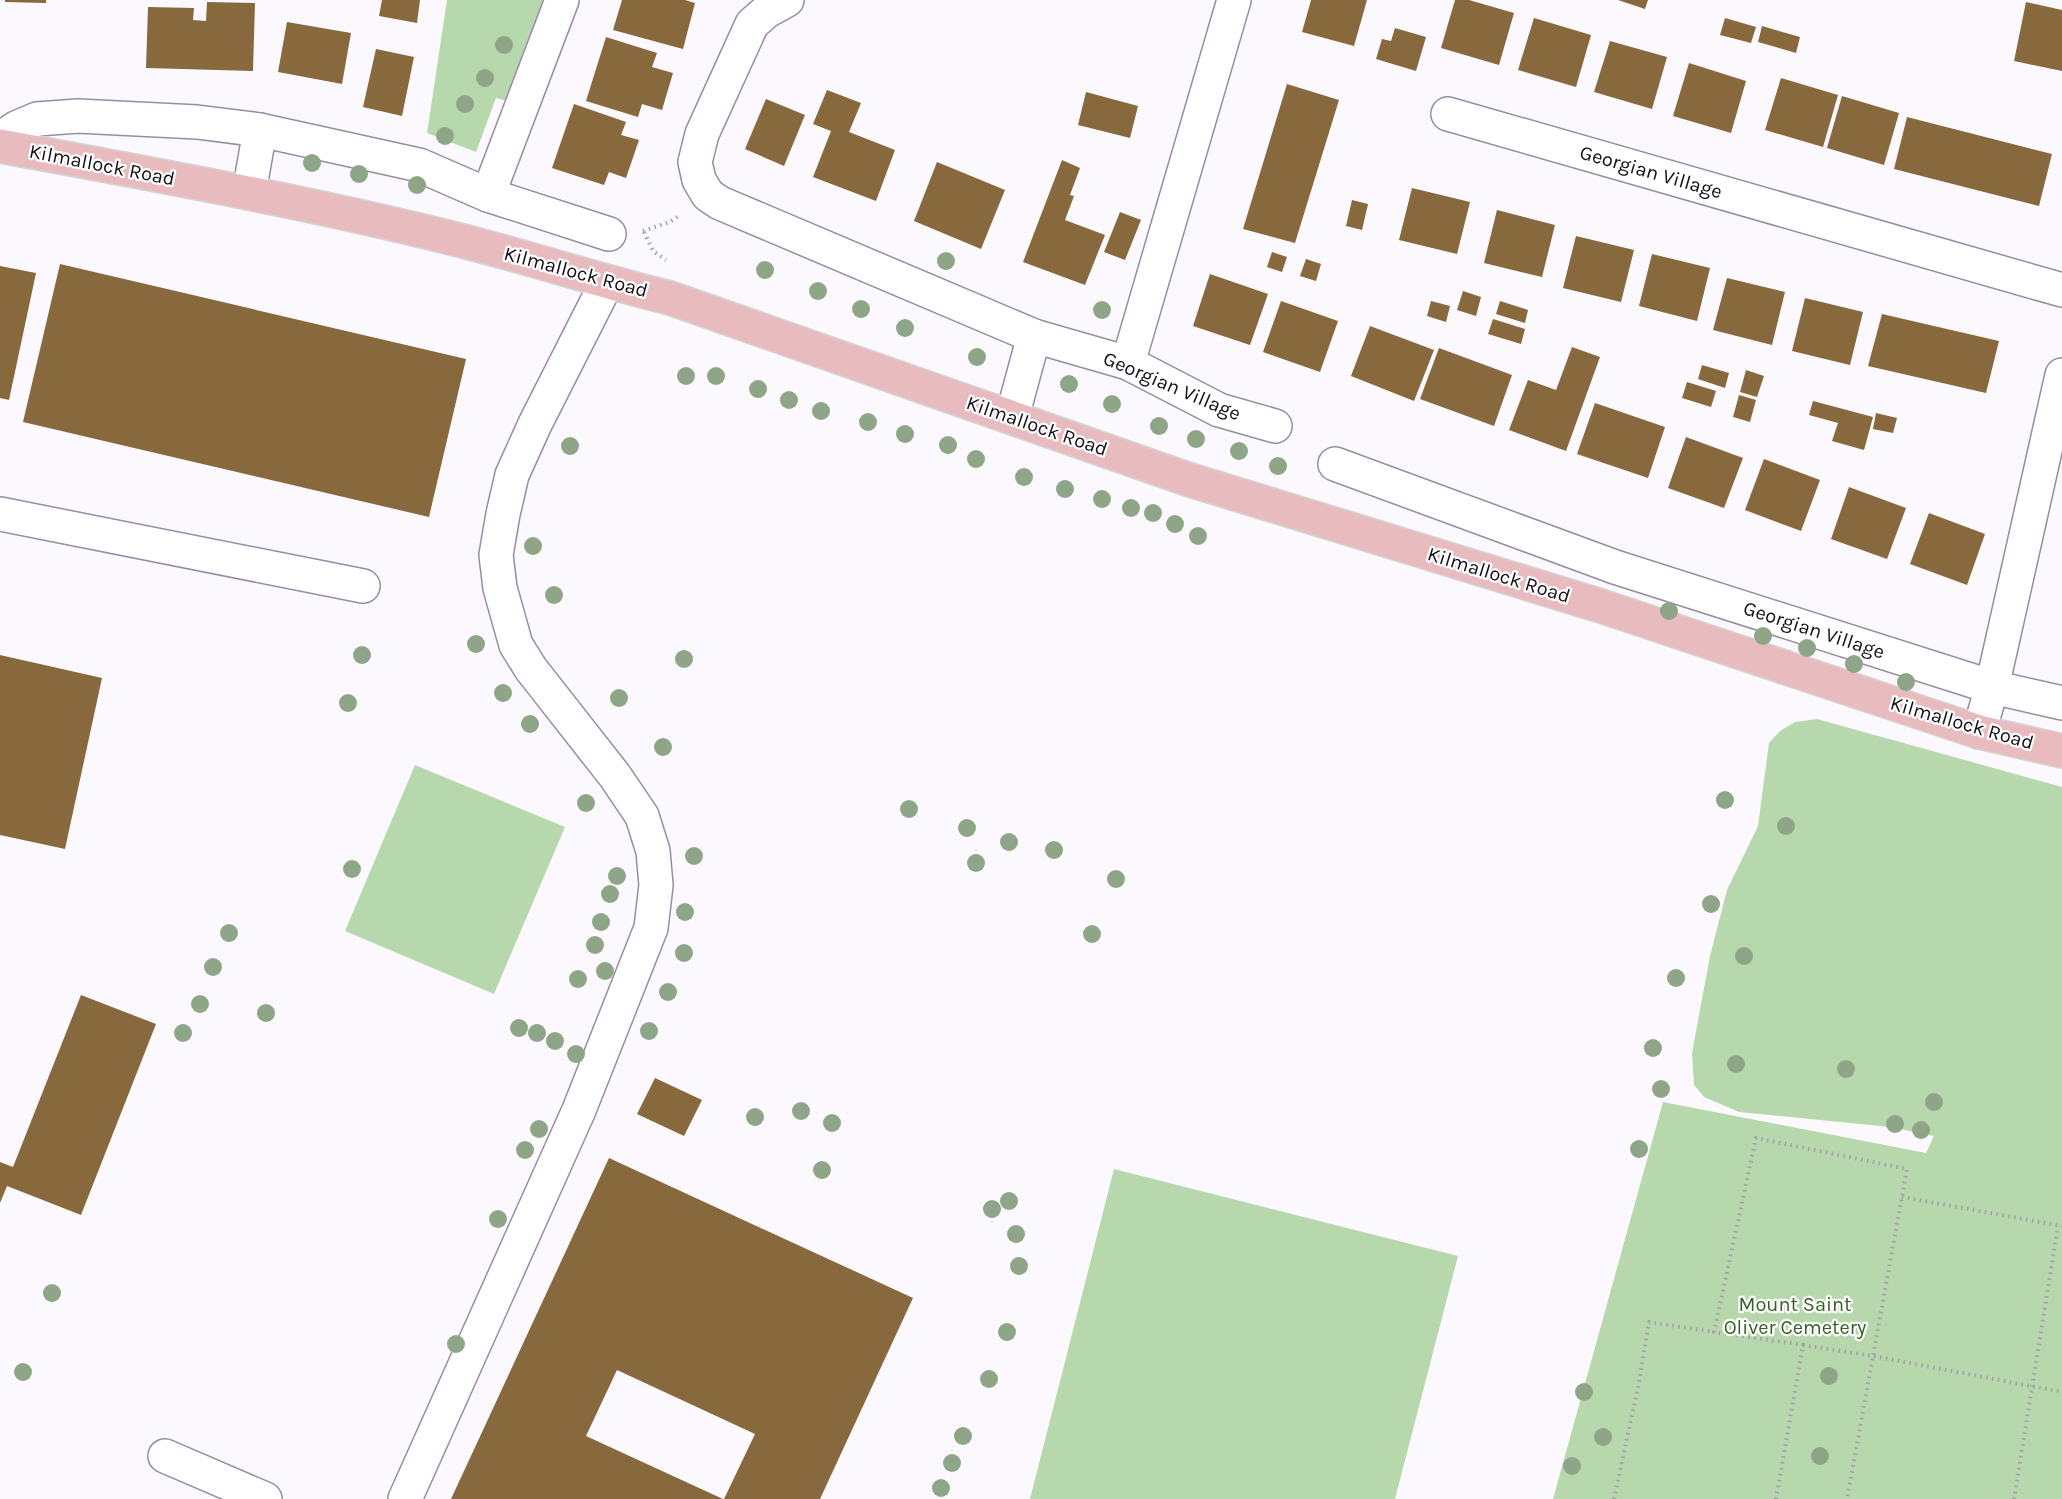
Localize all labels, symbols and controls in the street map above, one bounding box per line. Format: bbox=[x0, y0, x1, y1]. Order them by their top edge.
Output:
street label: Kilmallock Road bbox=[27, 140, 177, 190]
street label: Georgian Village bbox=[1577, 141, 1725, 203]
street label: Kilmallock Road bbox=[502, 242, 650, 302]
street label: Georgian Village bbox=[1100, 347, 1244, 425]
street label: Kilmallock Road bbox=[963, 391, 1111, 461]
street label: Kilmallock Road bbox=[1425, 542, 1573, 608]
street label: Georgian Village bbox=[1741, 596, 1887, 664]
street label: Kilmallock Road bbox=[1888, 692, 2036, 754]
park label: Mount Saint Oliver Cemetery bbox=[1724, 1293, 1866, 1339]

